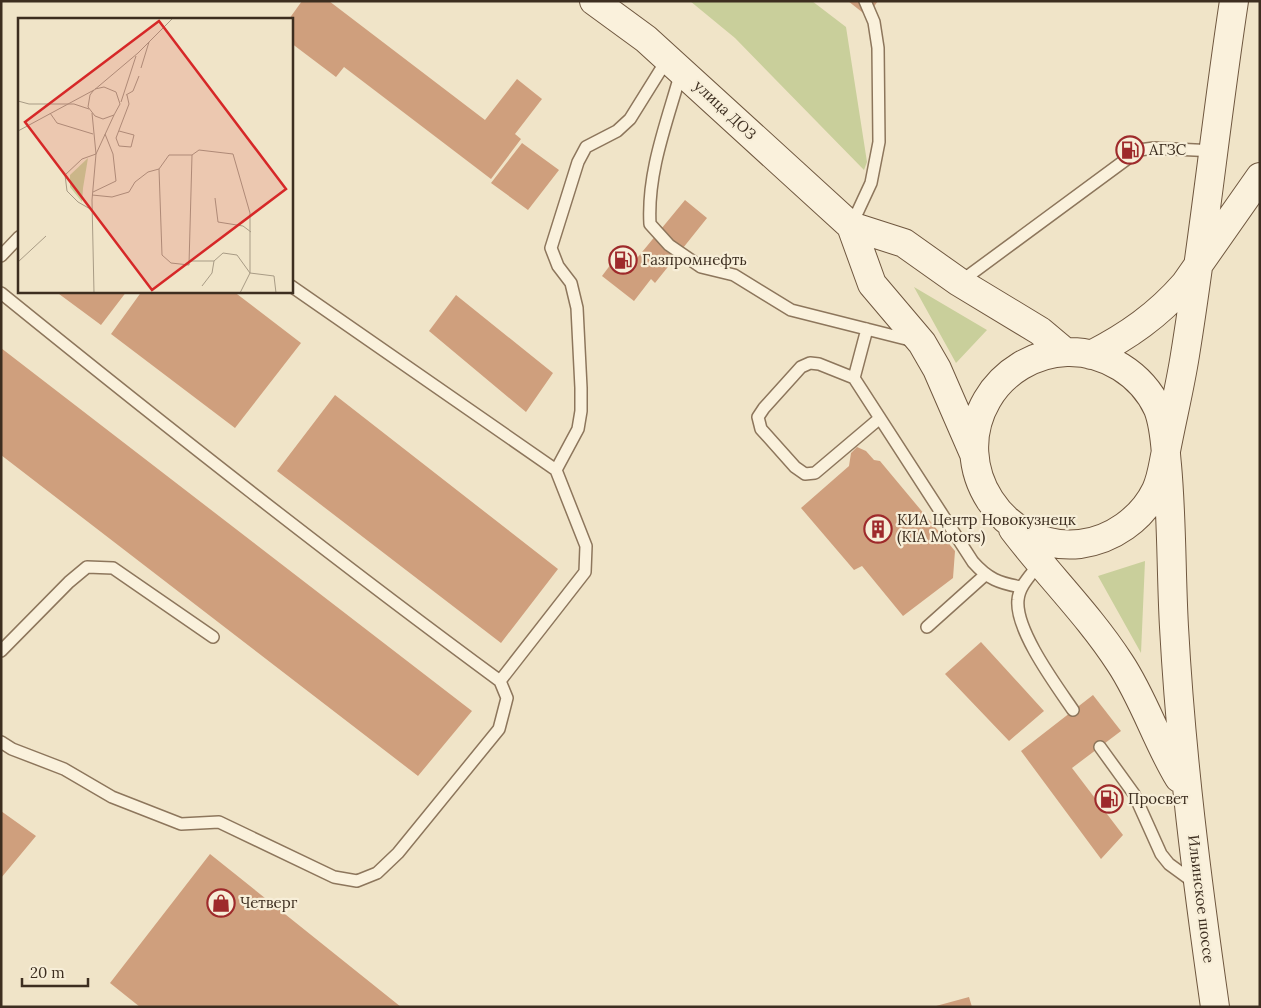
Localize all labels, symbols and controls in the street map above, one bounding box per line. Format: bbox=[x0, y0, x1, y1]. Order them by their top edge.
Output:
inset map bbox=[18, 18, 292, 292]
street label: улица ДОЗ bbox=[690, 76, 761, 143]
fuel station icon: АГЗС bbox=[1115, 135, 1145, 165]
place label: АГЗС bbox=[1148, 140, 1187, 159]
fuel station icon: Газпромнефть bbox=[608, 245, 638, 275]
place label: Газпромнефть bbox=[642, 250, 747, 269]
place label: КИА Центр Новокузнецк (KIA Motors) bbox=[897, 510, 1076, 547]
building icon: КИА Центр Новокузнецк (KIA Motors) bbox=[863, 514, 893, 544]
fuel station icon: Просвет bbox=[1094, 784, 1124, 814]
place label: Просвет bbox=[1128, 789, 1189, 808]
street label: Ильинское шоссе bbox=[1184, 834, 1219, 964]
shop icon: Четверг bbox=[206, 888, 236, 918]
place label: Четверг bbox=[240, 893, 298, 912]
scale bar bbox=[22, 956, 89, 988]
text: 20 m bbox=[30, 963, 65, 982]

